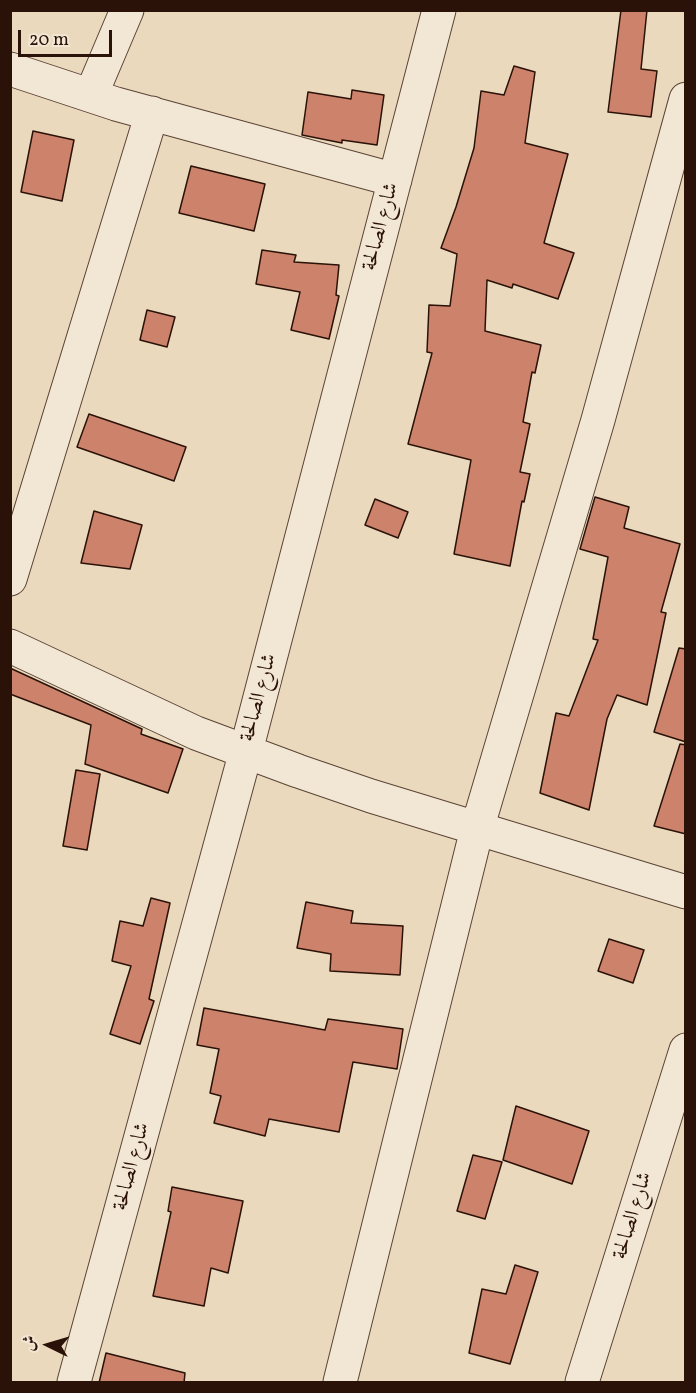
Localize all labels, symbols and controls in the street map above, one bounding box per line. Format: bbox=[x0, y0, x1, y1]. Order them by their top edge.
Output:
scale bar bbox=[21, 18, 116, 56]
text: 20 m bbox=[29, 28, 69, 53]
street label: شارع الصالحة bbox=[358, 180, 406, 274]
street label: شارع الصالحة bbox=[236, 651, 284, 745]
street label: شارع الصالحة bbox=[109, 1120, 157, 1214]
street label: شارع الصالحة bbox=[609, 1169, 659, 1263]
north arrow bbox=[18, 1315, 78, 1375]
text: ش bbox=[18, 1335, 42, 1352]

